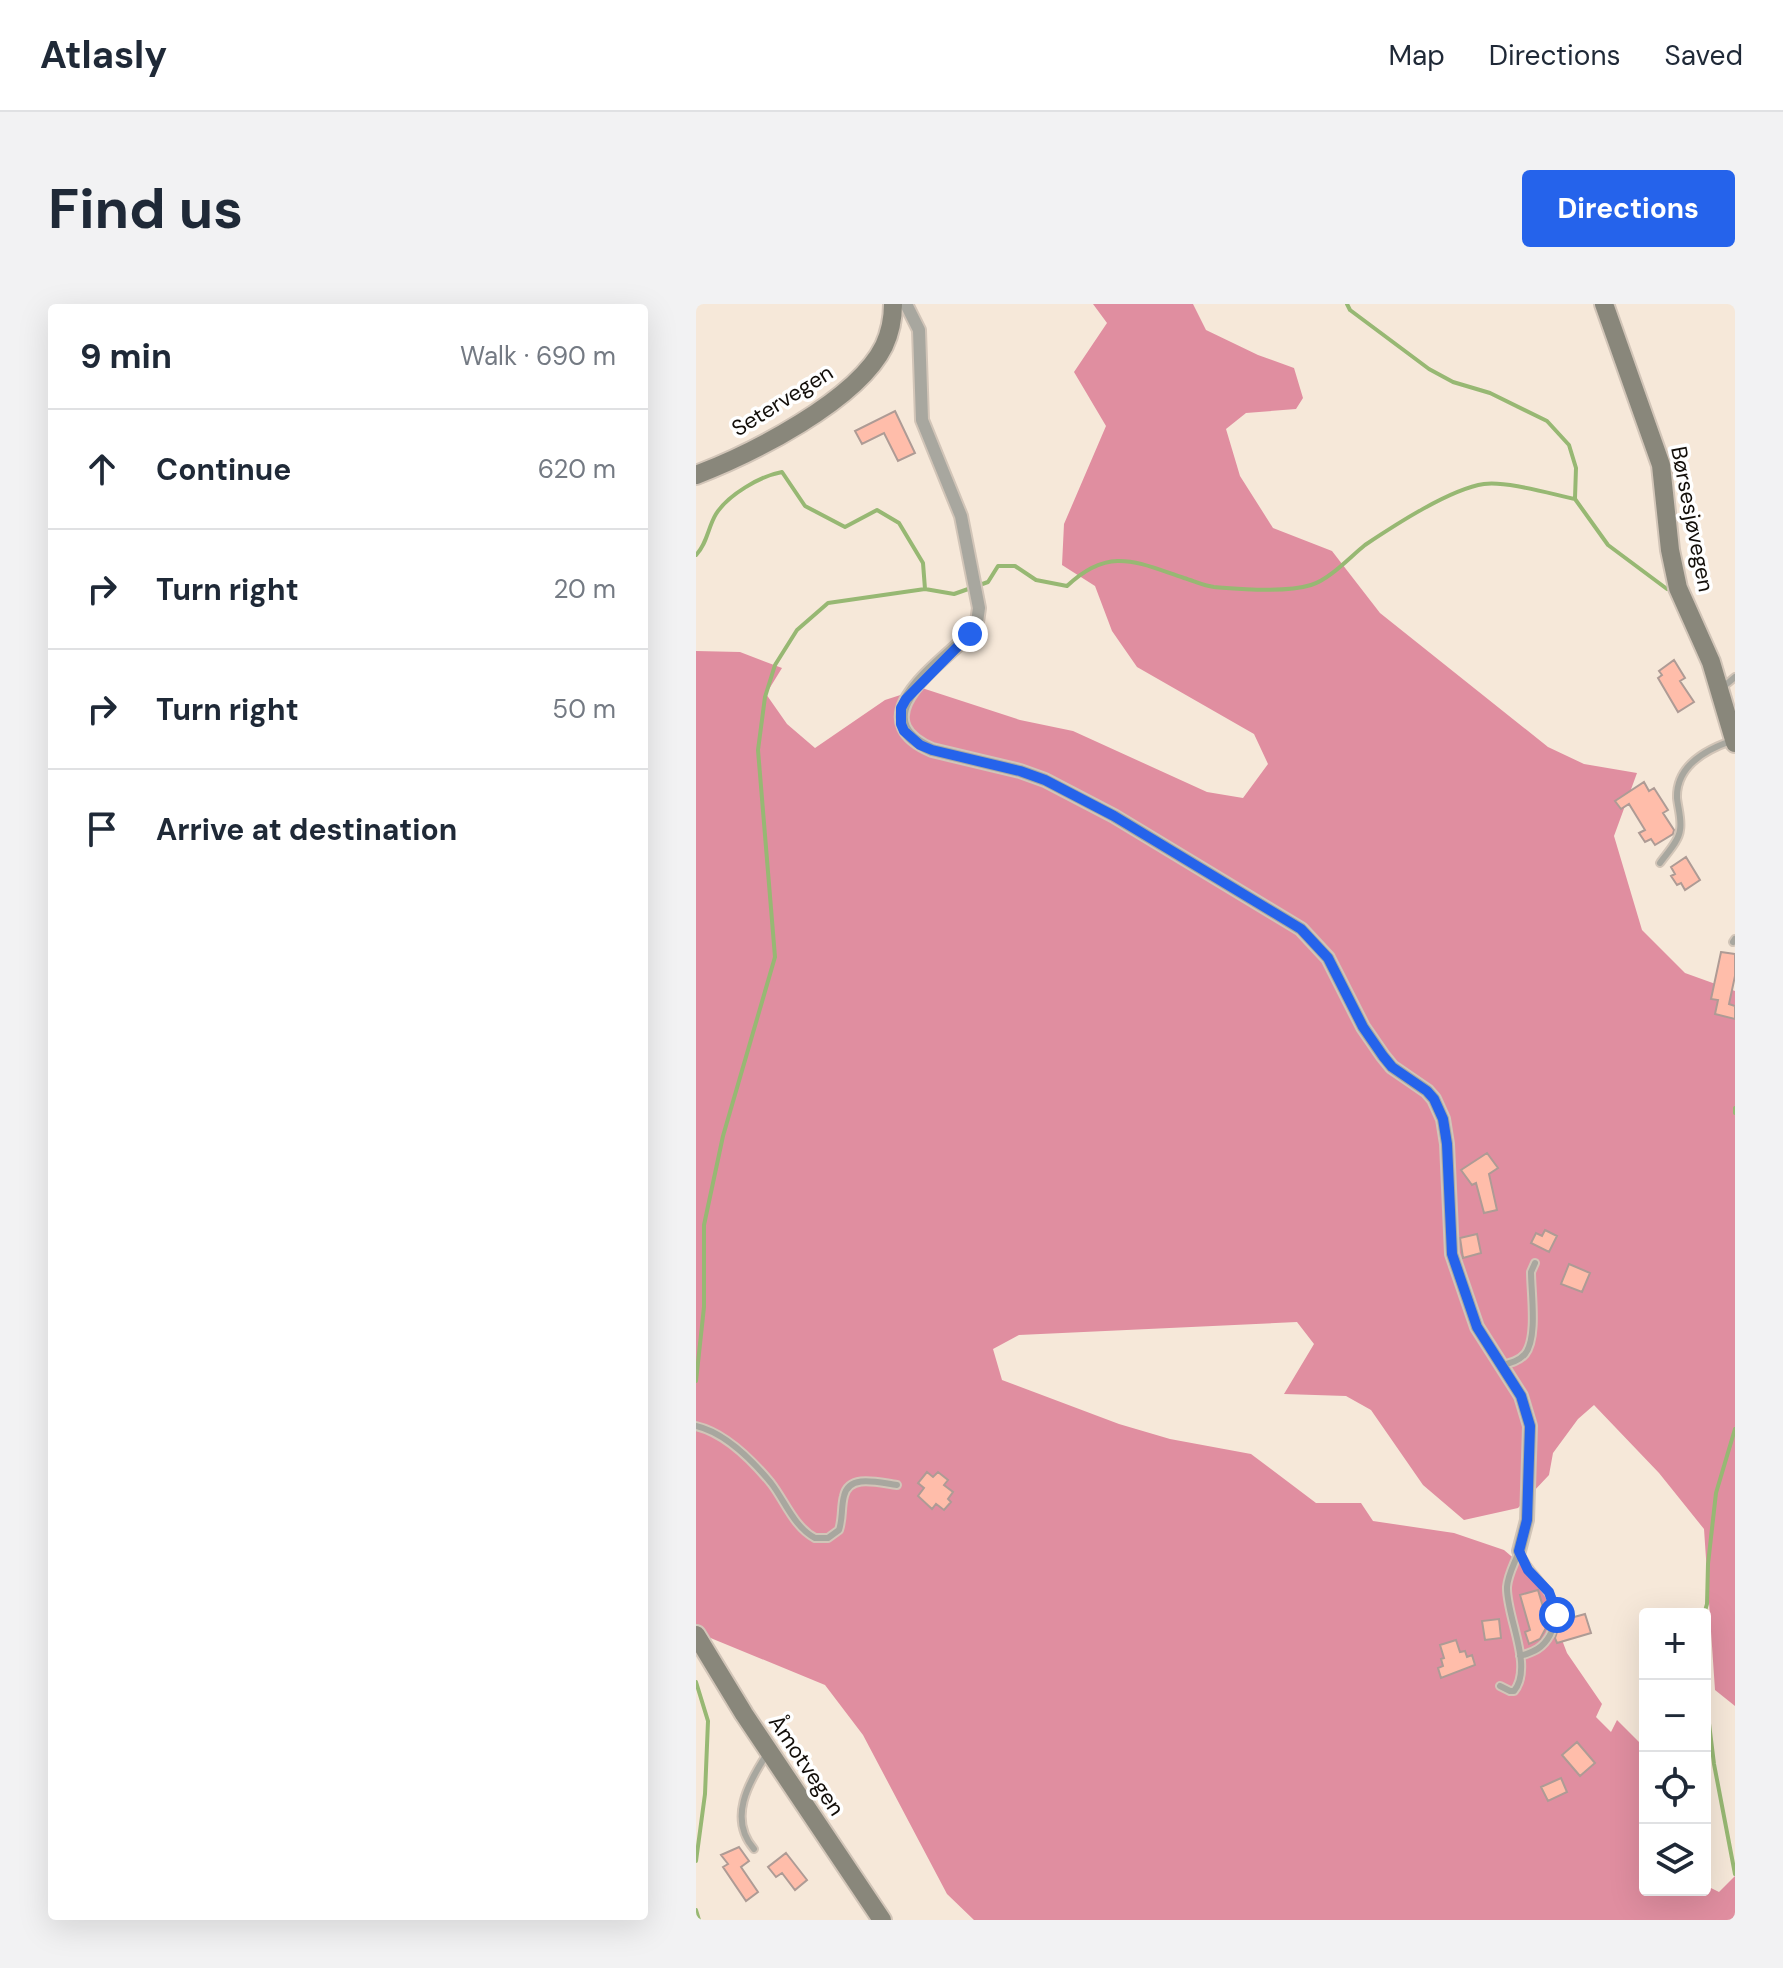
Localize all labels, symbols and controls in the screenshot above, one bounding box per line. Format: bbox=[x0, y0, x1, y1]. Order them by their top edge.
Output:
text: Atlasly bbox=[40, 30, 167, 80]
text: Map bbox=[1388, 37, 1445, 74]
text: Directions bbox=[1489, 37, 1621, 74]
text: Saved bbox=[1665, 37, 1743, 74]
button: Directions bbox=[1522, 170, 1735, 247]
text: Find us bbox=[48, 172, 243, 245]
text: 9 min bbox=[80, 334, 172, 379]
text: Walk · 690 m bbox=[460, 339, 616, 373]
street label: Setervegen bbox=[726, 358, 838, 443]
street label: Børsesjøvegen bbox=[1664, 444, 1721, 594]
icon: ahead bbox=[80, 447, 124, 491]
text: Continue bbox=[156, 450, 291, 489]
text: 620 m bbox=[538, 452, 616, 486]
icon: right bbox=[80, 567, 124, 611]
text: Turn right bbox=[156, 570, 299, 609]
text: 20 m bbox=[553, 572, 616, 606]
route end bbox=[952, 616, 988, 652]
icon: right bbox=[80, 687, 124, 731]
text: Turn right bbox=[156, 690, 299, 729]
text: 50 m bbox=[552, 692, 616, 726]
icon: arrive bbox=[80, 807, 124, 851]
text: Arrive at destination bbox=[156, 810, 457, 849]
route start bbox=[1539, 1597, 1575, 1633]
map controls bbox=[1639, 1608, 1711, 1896]
button: + bbox=[1639, 1608, 1711, 1680]
button: − bbox=[1639, 1680, 1711, 1752]
street label: Åmotvegen bbox=[762, 1709, 851, 1821]
button: locate bbox=[1639, 1752, 1711, 1824]
button: layers bbox=[1639, 1824, 1711, 1896]

